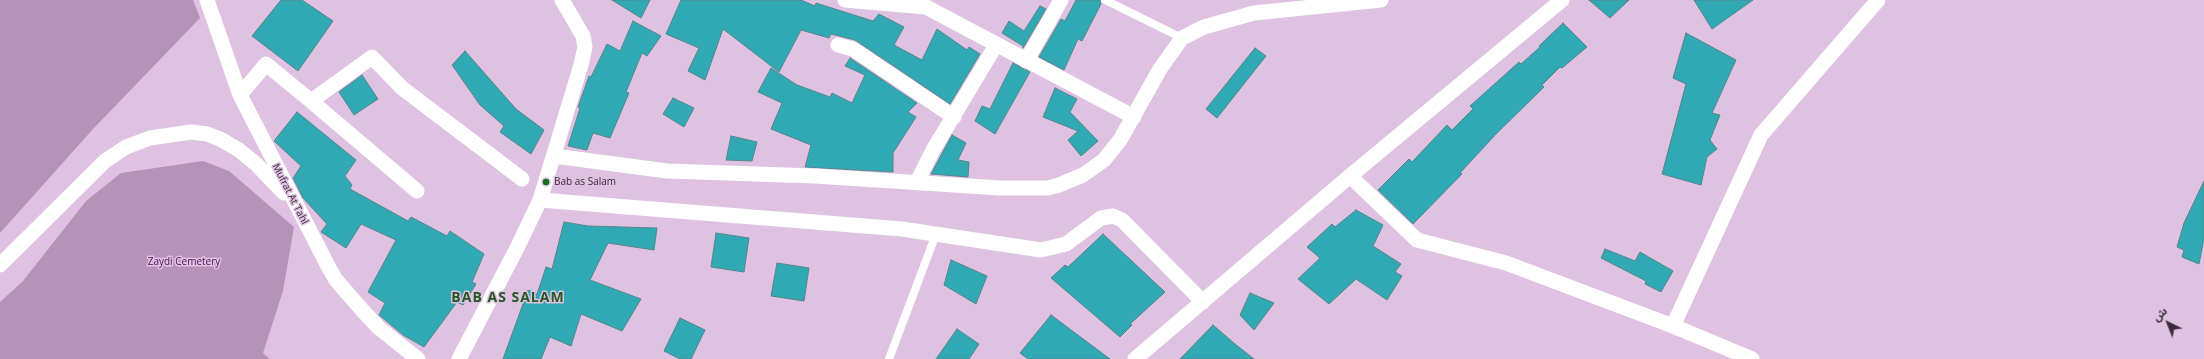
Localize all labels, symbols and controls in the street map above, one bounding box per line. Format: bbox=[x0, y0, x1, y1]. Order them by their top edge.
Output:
street label: Mufrat At Tahl bbox=[270, 162, 310, 226]
place label: Bab as Salam bbox=[554, 176, 616, 188]
marker: Bab as Salam bbox=[541, 177, 551, 187]
park label: Zaydi Cemetery bbox=[148, 256, 220, 268]
district label: BAB AS SALAM bbox=[451, 290, 565, 306]
north arrow bbox=[2148, 303, 2188, 343]
text: ش bbox=[2149, 303, 2170, 324]

